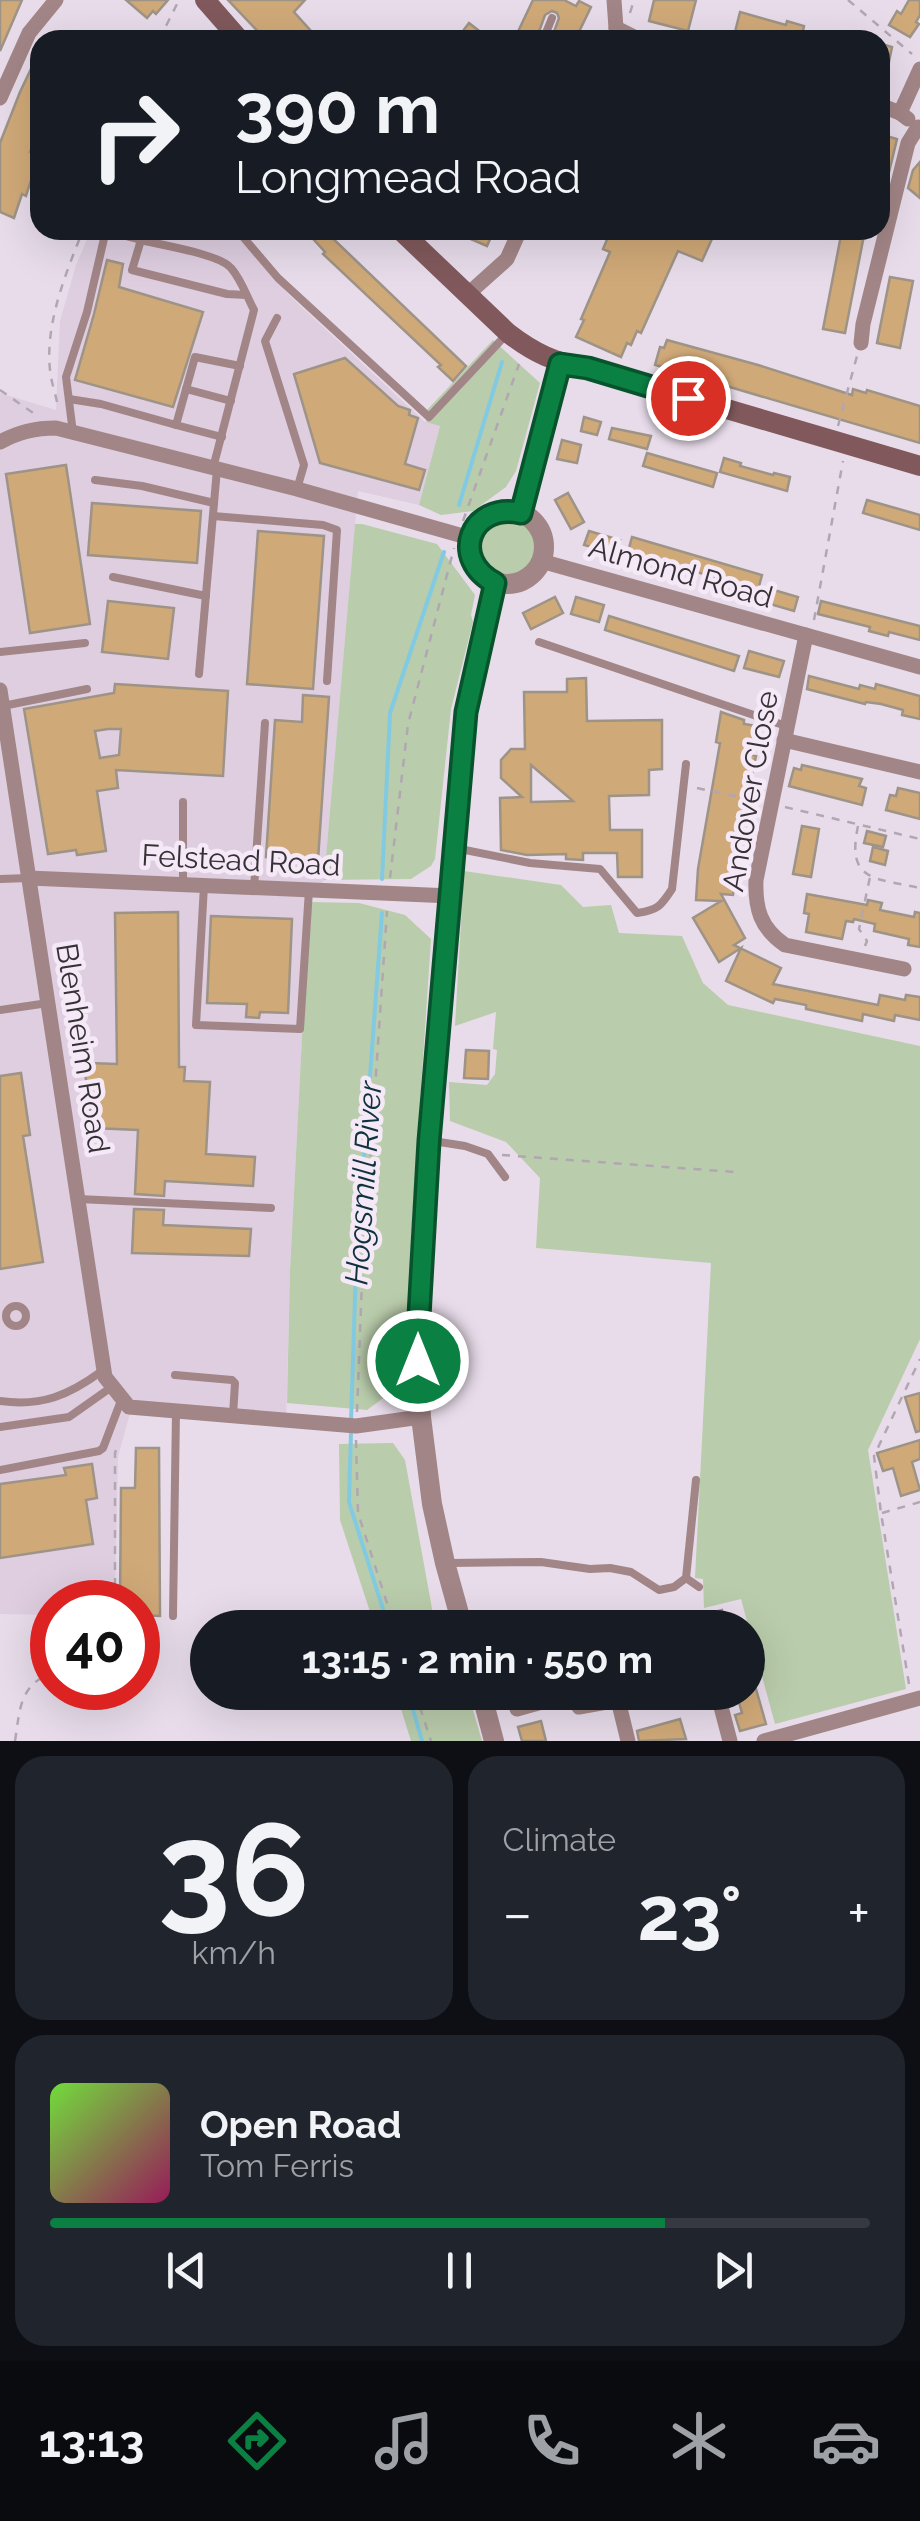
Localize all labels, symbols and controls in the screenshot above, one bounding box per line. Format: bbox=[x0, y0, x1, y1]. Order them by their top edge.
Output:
text: 390 m bbox=[235, 67, 440, 149]
icon: right bbox=[70, 70, 200, 200]
text: Longmead Road bbox=[235, 151, 581, 204]
pin bbox=[646, 356, 731, 441]
icon: arrive bbox=[661, 371, 716, 426]
street label: Almond Road bbox=[585, 529, 777, 615]
street label: Andover Close bbox=[715, 688, 785, 894]
street label: Felstead Road bbox=[141, 837, 341, 883]
street label: Blenheim Road bbox=[49, 941, 117, 1155]
water label: Hogsmill River bbox=[337, 1079, 389, 1286]
position arrow bbox=[366, 1309, 470, 1413]
speed limit sign: 40 bbox=[30, 1580, 160, 1710]
text: 13:15 · 2 min · 550 m bbox=[302, 1637, 653, 1682]
text: 36 bbox=[158, 1793, 309, 1945]
text: Climate bbox=[503, 1821, 616, 1858]
text: 23° bbox=[638, 1869, 742, 1958]
text: − bbox=[503, 1881, 532, 1946]
text: + bbox=[847, 1881, 870, 1946]
text: km/h bbox=[192, 1934, 276, 1971]
text: Open Road bbox=[200, 2102, 401, 2147]
text: Tom Ferris bbox=[200, 2147, 354, 2184]
icon: previous bbox=[159, 2243, 214, 2298]
icon: pause bbox=[432, 2243, 487, 2298]
icon: next bbox=[706, 2243, 761, 2298]
icon: directions bbox=[222, 2406, 292, 2476]
icon: music bbox=[369, 2406, 439, 2476]
icon: phone bbox=[517, 2406, 587, 2476]
icon: climate bbox=[664, 2406, 734, 2476]
icon: car bbox=[811, 2406, 881, 2476]
text: 13:13 bbox=[39, 2415, 144, 2468]

